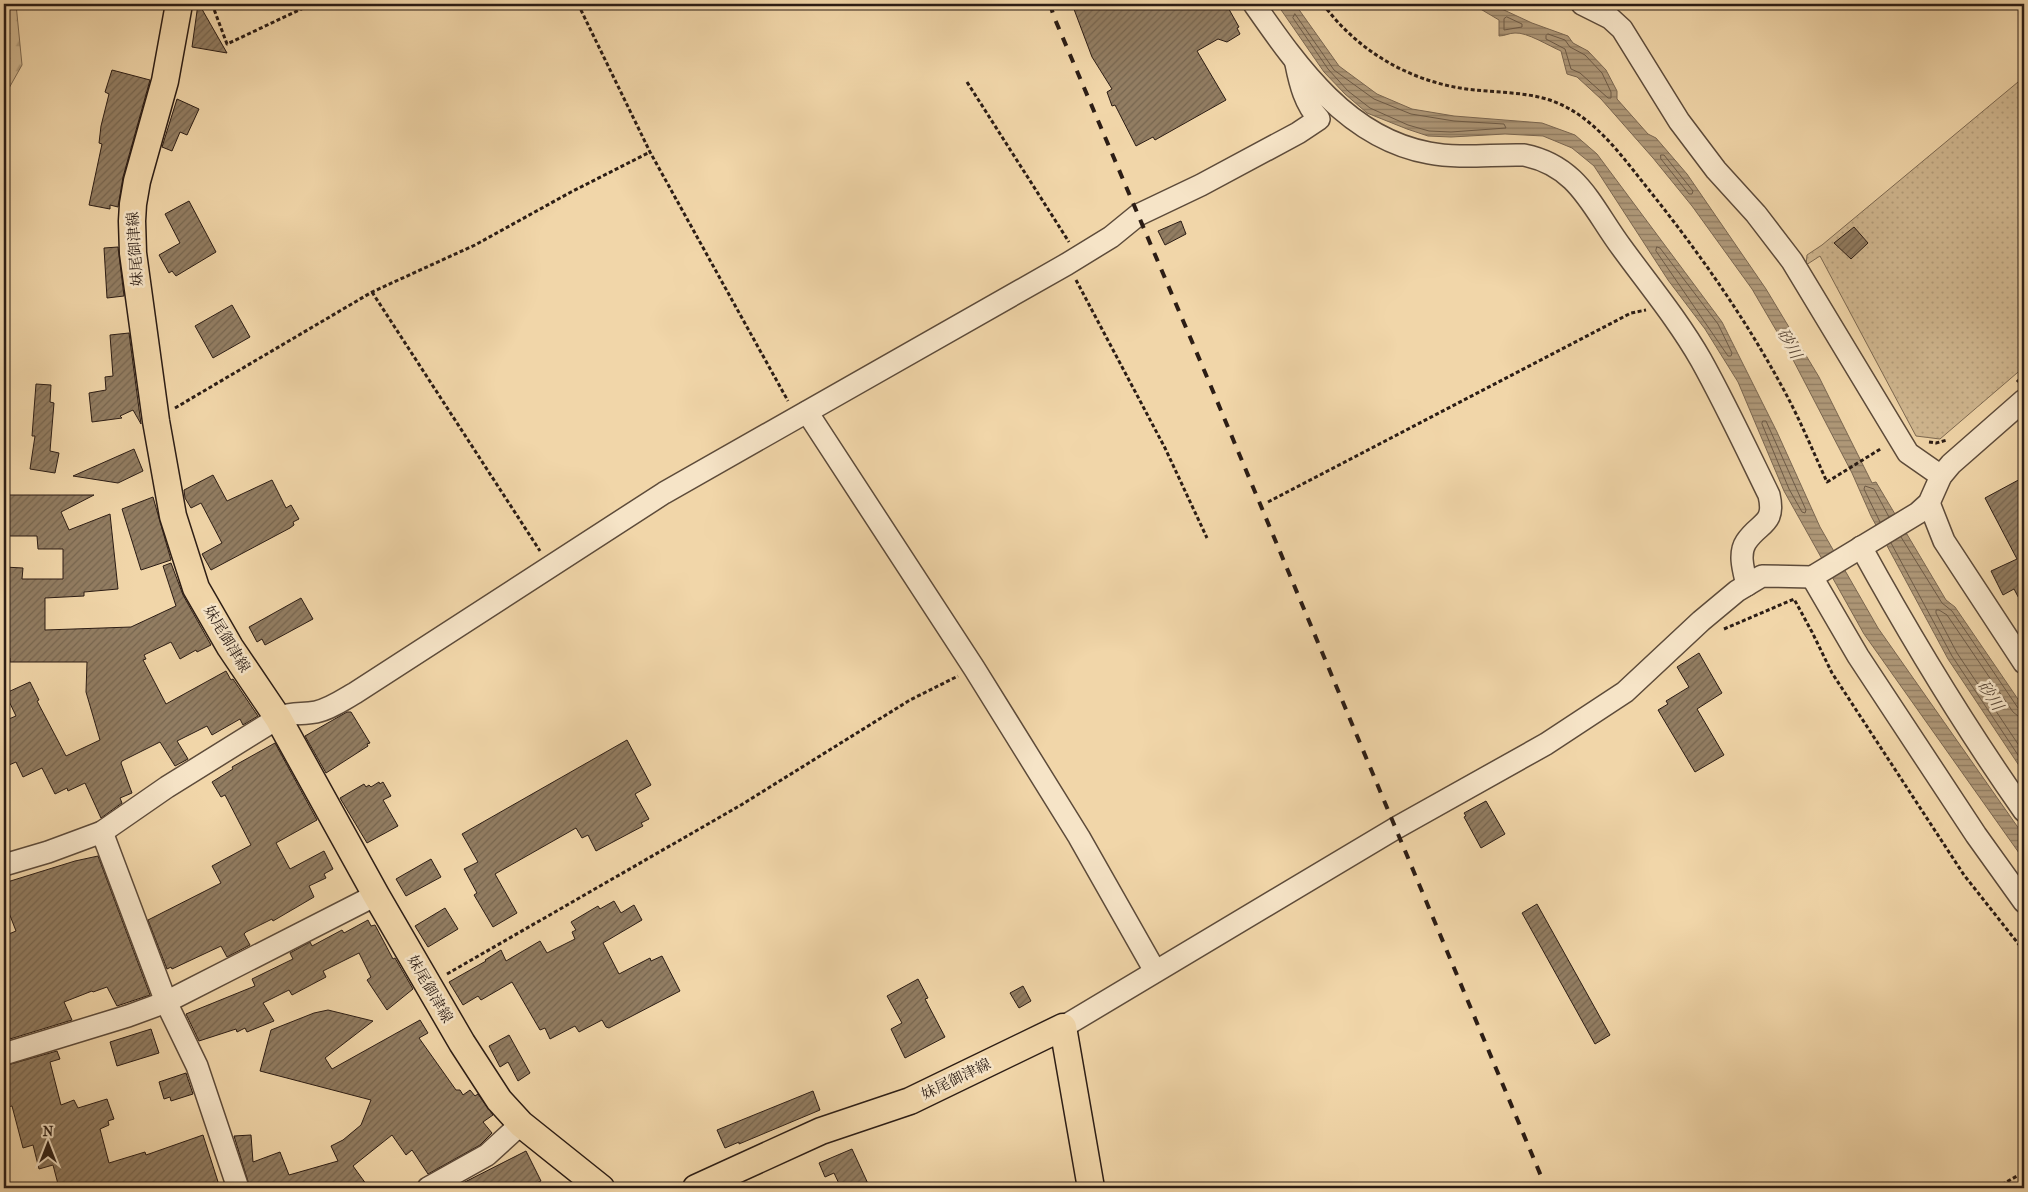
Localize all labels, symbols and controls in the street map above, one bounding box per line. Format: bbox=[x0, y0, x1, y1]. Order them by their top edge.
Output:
street label: 妹尾御津線 bbox=[123, 211, 147, 287]
water label: 砂川 bbox=[1773, 325, 1807, 364]
street label: 妹尾御津線 bbox=[200, 602, 254, 676]
water label: 砂川 bbox=[1974, 677, 2008, 716]
street label: 妹尾御津線 bbox=[403, 952, 457, 1026]
street label: 妹尾御津線 bbox=[918, 1054, 994, 1104]
north arrow bbox=[22, 1120, 72, 1170]
text: N bbox=[43, 1123, 54, 1140]

